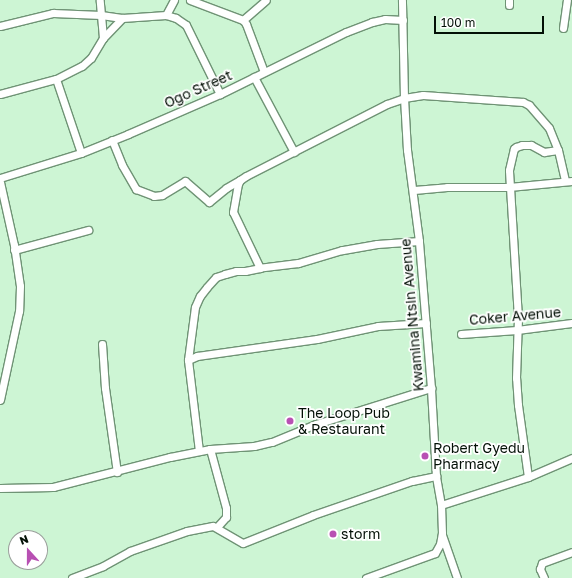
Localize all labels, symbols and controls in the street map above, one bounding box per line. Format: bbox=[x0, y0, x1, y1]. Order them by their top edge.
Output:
scale bar bbox=[436, 8, 546, 34]
text: 100 m bbox=[441, 15, 475, 30]
street label: Ogo Street bbox=[162, 67, 234, 111]
street label: Kwamina Ntsin Avenue bbox=[397, 238, 427, 392]
street label: Coker Avenue bbox=[468, 304, 562, 328]
place label: The Loop Pub & Restaurant bbox=[298, 405, 390, 438]
marker: The Loop Pub & Restaurant bbox=[285, 416, 295, 426]
place label: Robert Gyedu Pharmacy bbox=[433, 440, 525, 472]
marker: Robert Gyedu Pharmacy bbox=[420, 451, 430, 461]
place label: storm bbox=[341, 526, 380, 542]
marker: storm bbox=[328, 529, 338, 539]
north arrow bbox=[8, 530, 48, 570]
text: N bbox=[18, 532, 30, 547]

